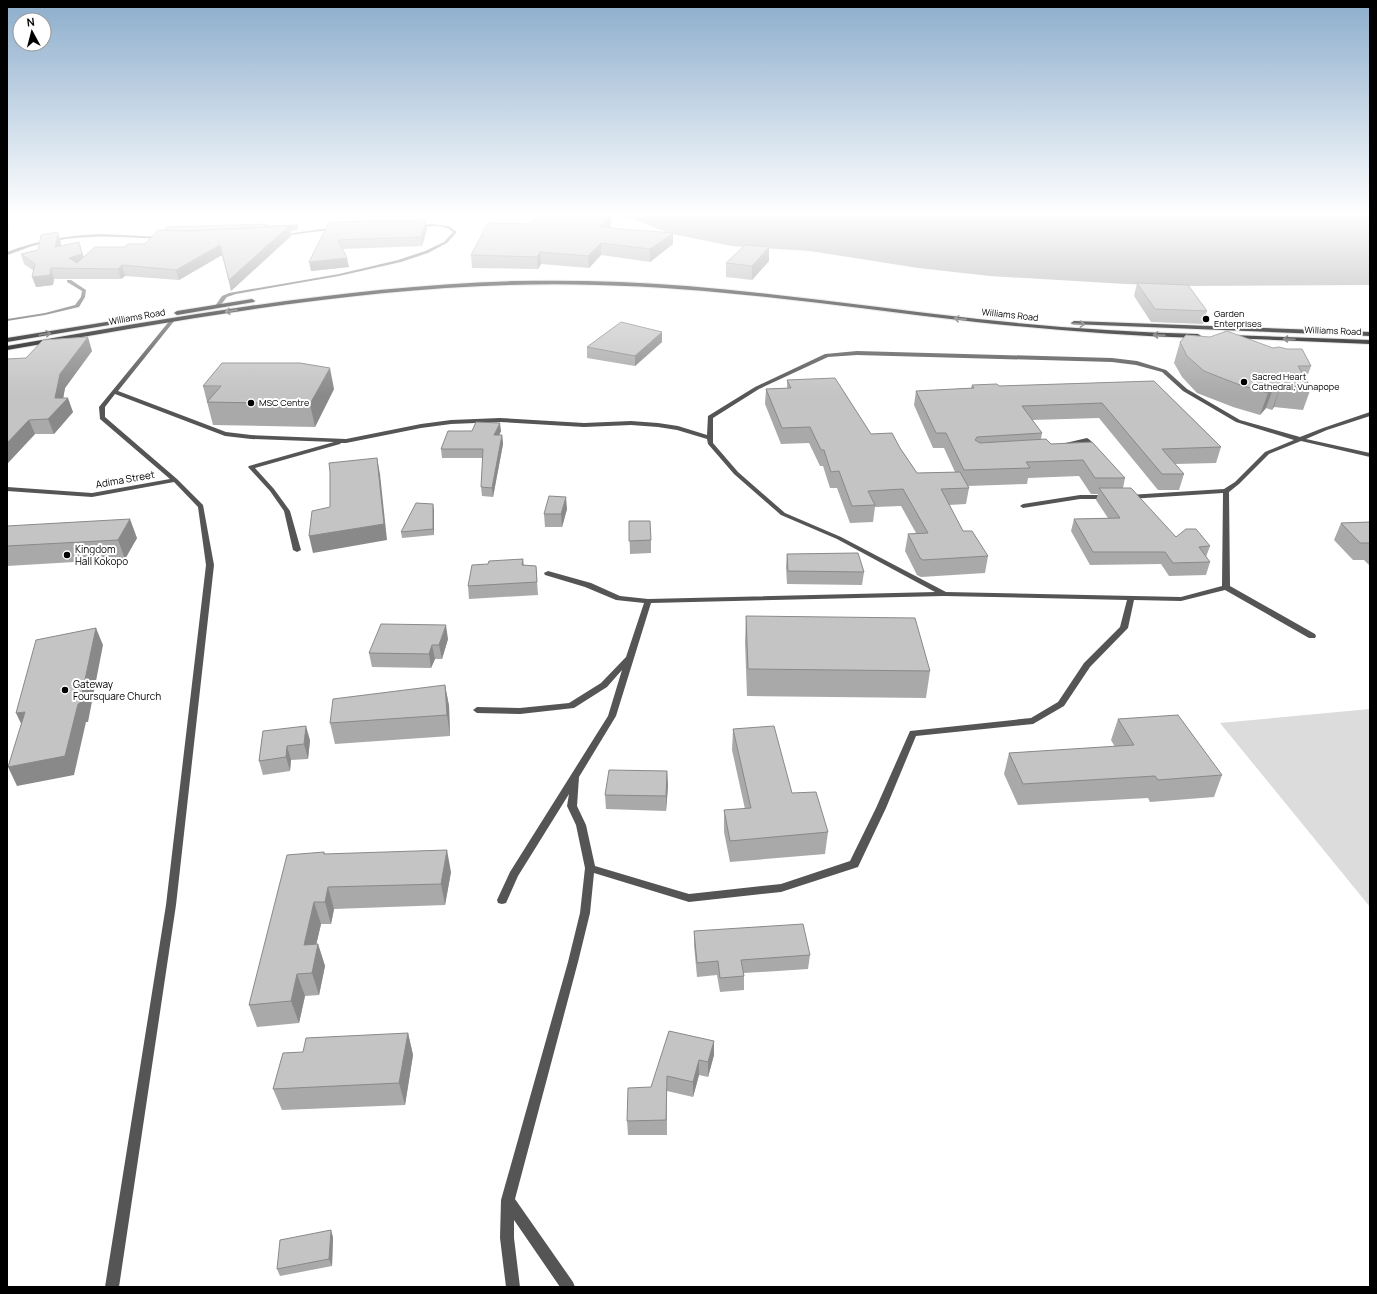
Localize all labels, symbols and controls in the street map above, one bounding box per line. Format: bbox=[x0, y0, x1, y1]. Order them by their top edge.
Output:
north arrow bbox=[12, 12, 52, 52]
text: N bbox=[26, 14, 36, 30]
street label: Williams Road bbox=[108, 305, 166, 328]
street label: Williams Road bbox=[981, 305, 1039, 324]
one-way arrow bbox=[225, 307, 238, 315]
place label: Garden Enterprises bbox=[1214, 307, 1262, 330]
marker: Garden Enterprises bbox=[1201, 314, 1211, 324]
one-way arrow bbox=[954, 315, 967, 323]
one-way arrow bbox=[1072, 320, 1085, 327]
street label: Williams Road bbox=[1304, 323, 1362, 338]
one-way arrow bbox=[39, 330, 52, 338]
one-way arrow bbox=[1153, 331, 1166, 339]
one-way arrow bbox=[1283, 335, 1296, 343]
place label: Sacred Heart Cathedral, Vunapope bbox=[1252, 370, 1339, 393]
marker: Sacred Heart Cathedral, Vunapope bbox=[1239, 377, 1249, 387]
place label: MSC Centre bbox=[259, 396, 309, 409]
marker: MSC Centre bbox=[246, 398, 256, 408]
street label: Adima Street bbox=[94, 467, 156, 491]
place label: Kingdom Hall Kokopo bbox=[75, 542, 128, 568]
marker: Kingdom Hall Kokopo bbox=[62, 550, 72, 560]
place label: Gateway Foursquare Church bbox=[73, 677, 161, 703]
marker: Gateway Foursquare Church bbox=[60, 685, 70, 695]

